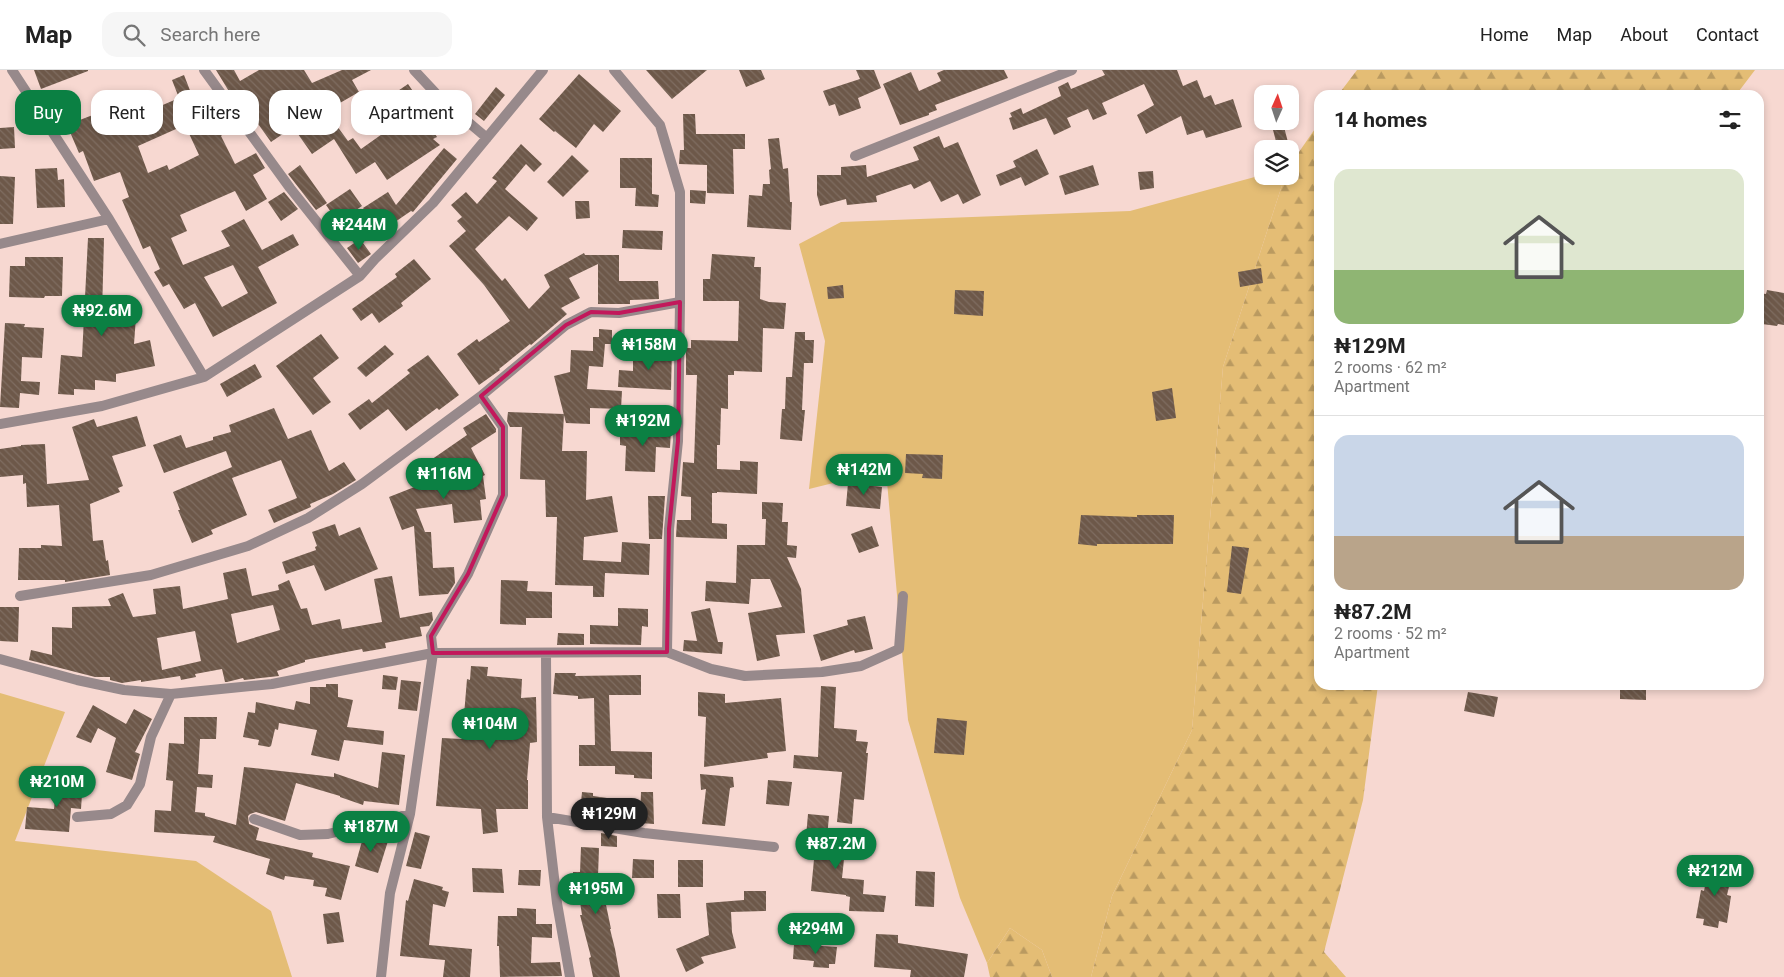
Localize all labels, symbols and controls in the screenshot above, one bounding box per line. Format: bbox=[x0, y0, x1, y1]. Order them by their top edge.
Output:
search box bbox=[102, 12, 452, 57]
text: Map bbox=[25, 21, 72, 49]
icon: search bbox=[120, 21, 148, 49]
text: Search here bbox=[160, 23, 260, 46]
text: Home bbox=[1480, 24, 1529, 45]
text: Map bbox=[1557, 24, 1592, 45]
text: About bbox=[1620, 24, 1668, 45]
text: Contact bbox=[1696, 24, 1759, 45]
north arrow bbox=[1254, 85, 1299, 130]
map controls bbox=[1254, 85, 1299, 185]
chip: Buy bbox=[15, 90, 81, 135]
chip: Rent bbox=[91, 90, 163, 135]
chip: Filters bbox=[173, 90, 259, 135]
chip: New bbox=[269, 90, 341, 135]
chip: Apartment bbox=[351, 90, 472, 135]
icon: filters bbox=[1716, 106, 1744, 134]
text: 14 homes bbox=[1334, 108, 1427, 132]
button: layers bbox=[1254, 140, 1299, 185]
icon: home bbox=[1494, 202, 1584, 292]
pin: ₦244M bbox=[324, 208, 394, 251]
text: ₦244M bbox=[332, 215, 386, 234]
pin: ₦92.6M bbox=[61, 294, 143, 337]
text: ₦92.6M bbox=[72, 301, 132, 320]
pin: ₦158M bbox=[614, 328, 684, 371]
text: ₦129M bbox=[1334, 334, 1406, 358]
text: ₦158M bbox=[622, 335, 676, 354]
text: 2 rooms · 62 m² bbox=[1334, 358, 1447, 377]
text: Apartment bbox=[1334, 377, 1410, 396]
pin: ₦192M bbox=[608, 404, 678, 447]
text: ₦192M bbox=[616, 411, 670, 430]
pin: ₦142M bbox=[829, 454, 899, 496]
pin: ₦116M bbox=[409, 458, 479, 500]
text: ₦142M bbox=[837, 460, 891, 479]
text: ₦116M bbox=[417, 464, 471, 483]
icon: home bbox=[1494, 467, 1584, 557]
text: ₦87.2M bbox=[1334, 600, 1412, 624]
text: 2 rooms · 52 m² bbox=[1334, 624, 1447, 643]
text: Apartment bbox=[1334, 643, 1410, 662]
pin: ₦104M bbox=[455, 708, 525, 750]
text: ₦104M bbox=[463, 714, 517, 733]
pin: ₦210M bbox=[22, 766, 92, 808]
text: ₦210M bbox=[30, 772, 84, 791]
pin: ₦129M bbox=[574, 798, 644, 840]
text: ₦129M bbox=[582, 804, 636, 823]
pin: ₦187M bbox=[336, 810, 406, 853]
text: ₦187M bbox=[344, 817, 398, 836]
pin: ₦87.2M bbox=[795, 828, 877, 870]
text: ₦87.2M bbox=[806, 834, 866, 853]
pin: ₦212M bbox=[1680, 854, 1750, 897]
text: ₦212M bbox=[1688, 861, 1742, 880]
pin: ₦195M bbox=[561, 872, 631, 915]
text: ₦195M bbox=[569, 879, 623, 898]
pin: ₦294M bbox=[781, 912, 851, 955]
text: ₦294M bbox=[789, 919, 843, 938]

